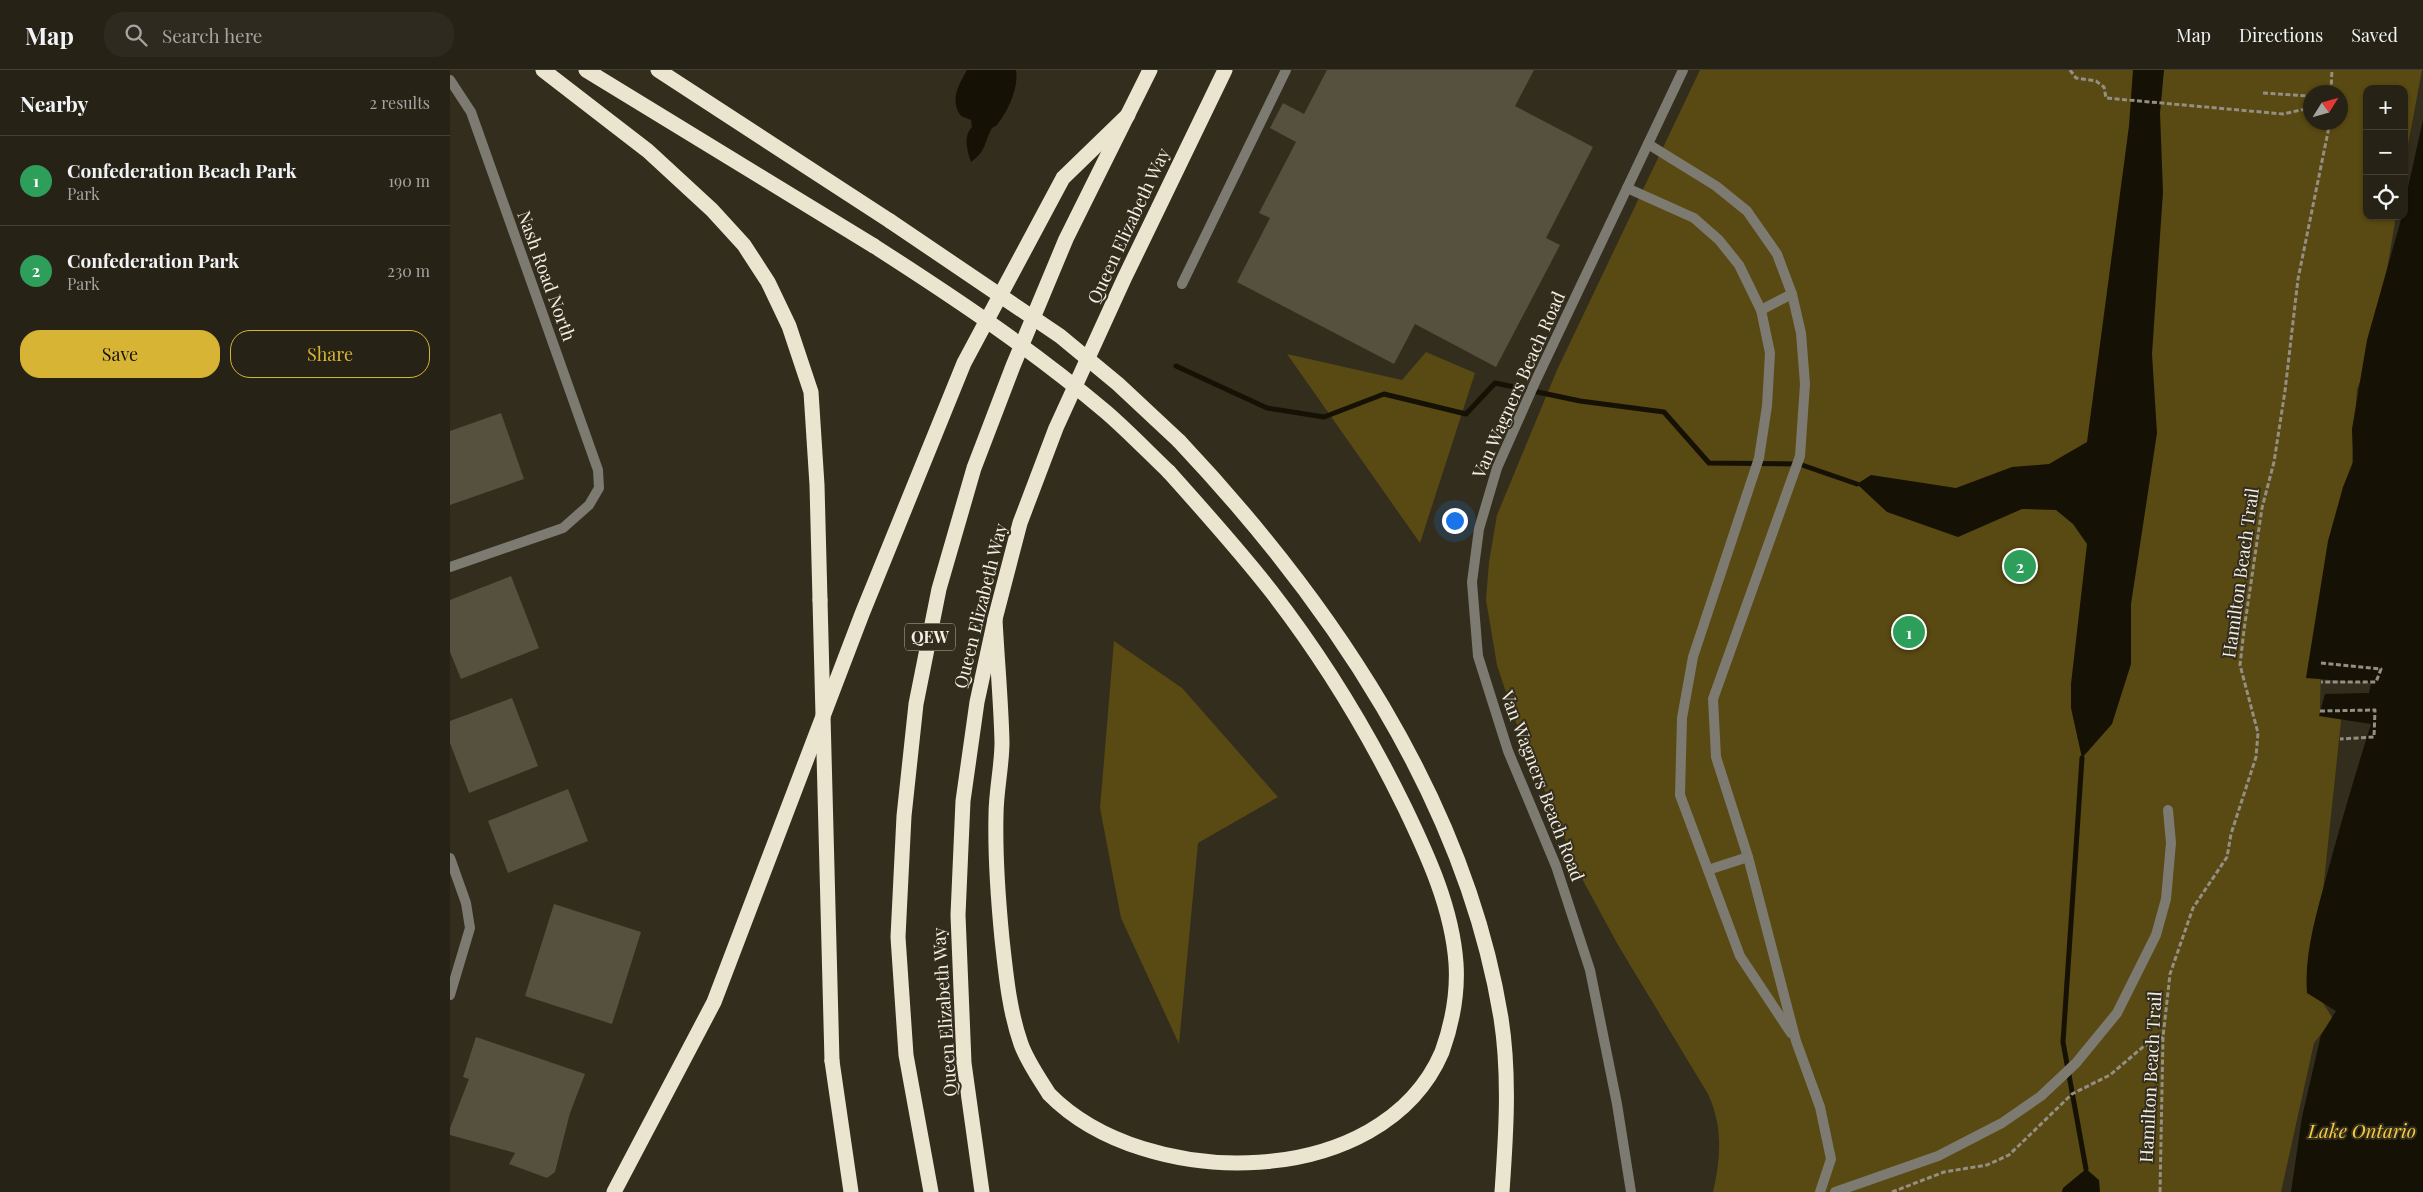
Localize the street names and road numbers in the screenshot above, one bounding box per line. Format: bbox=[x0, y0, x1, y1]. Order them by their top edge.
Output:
street label: Queen Elizabeth Way bbox=[1081, 144, 1175, 307]
street label: Nash Road North bbox=[512, 207, 582, 345]
street label: Van Wagners Beach Road bbox=[1466, 287, 1570, 483]
street label: Hamilton Beach Trail bbox=[2216, 486, 2264, 660]
street label: Queen Elizabeth Way bbox=[948, 521, 1012, 691]
road number: QEW bbox=[905, 624, 955, 650]
street label: Van Wagners Beach Road bbox=[1495, 686, 1591, 885]
street label: Queen Elizabeth Way bbox=[926, 927, 962, 1097]
street label: Hamilton Beach Trail bbox=[2134, 991, 2166, 1163]

